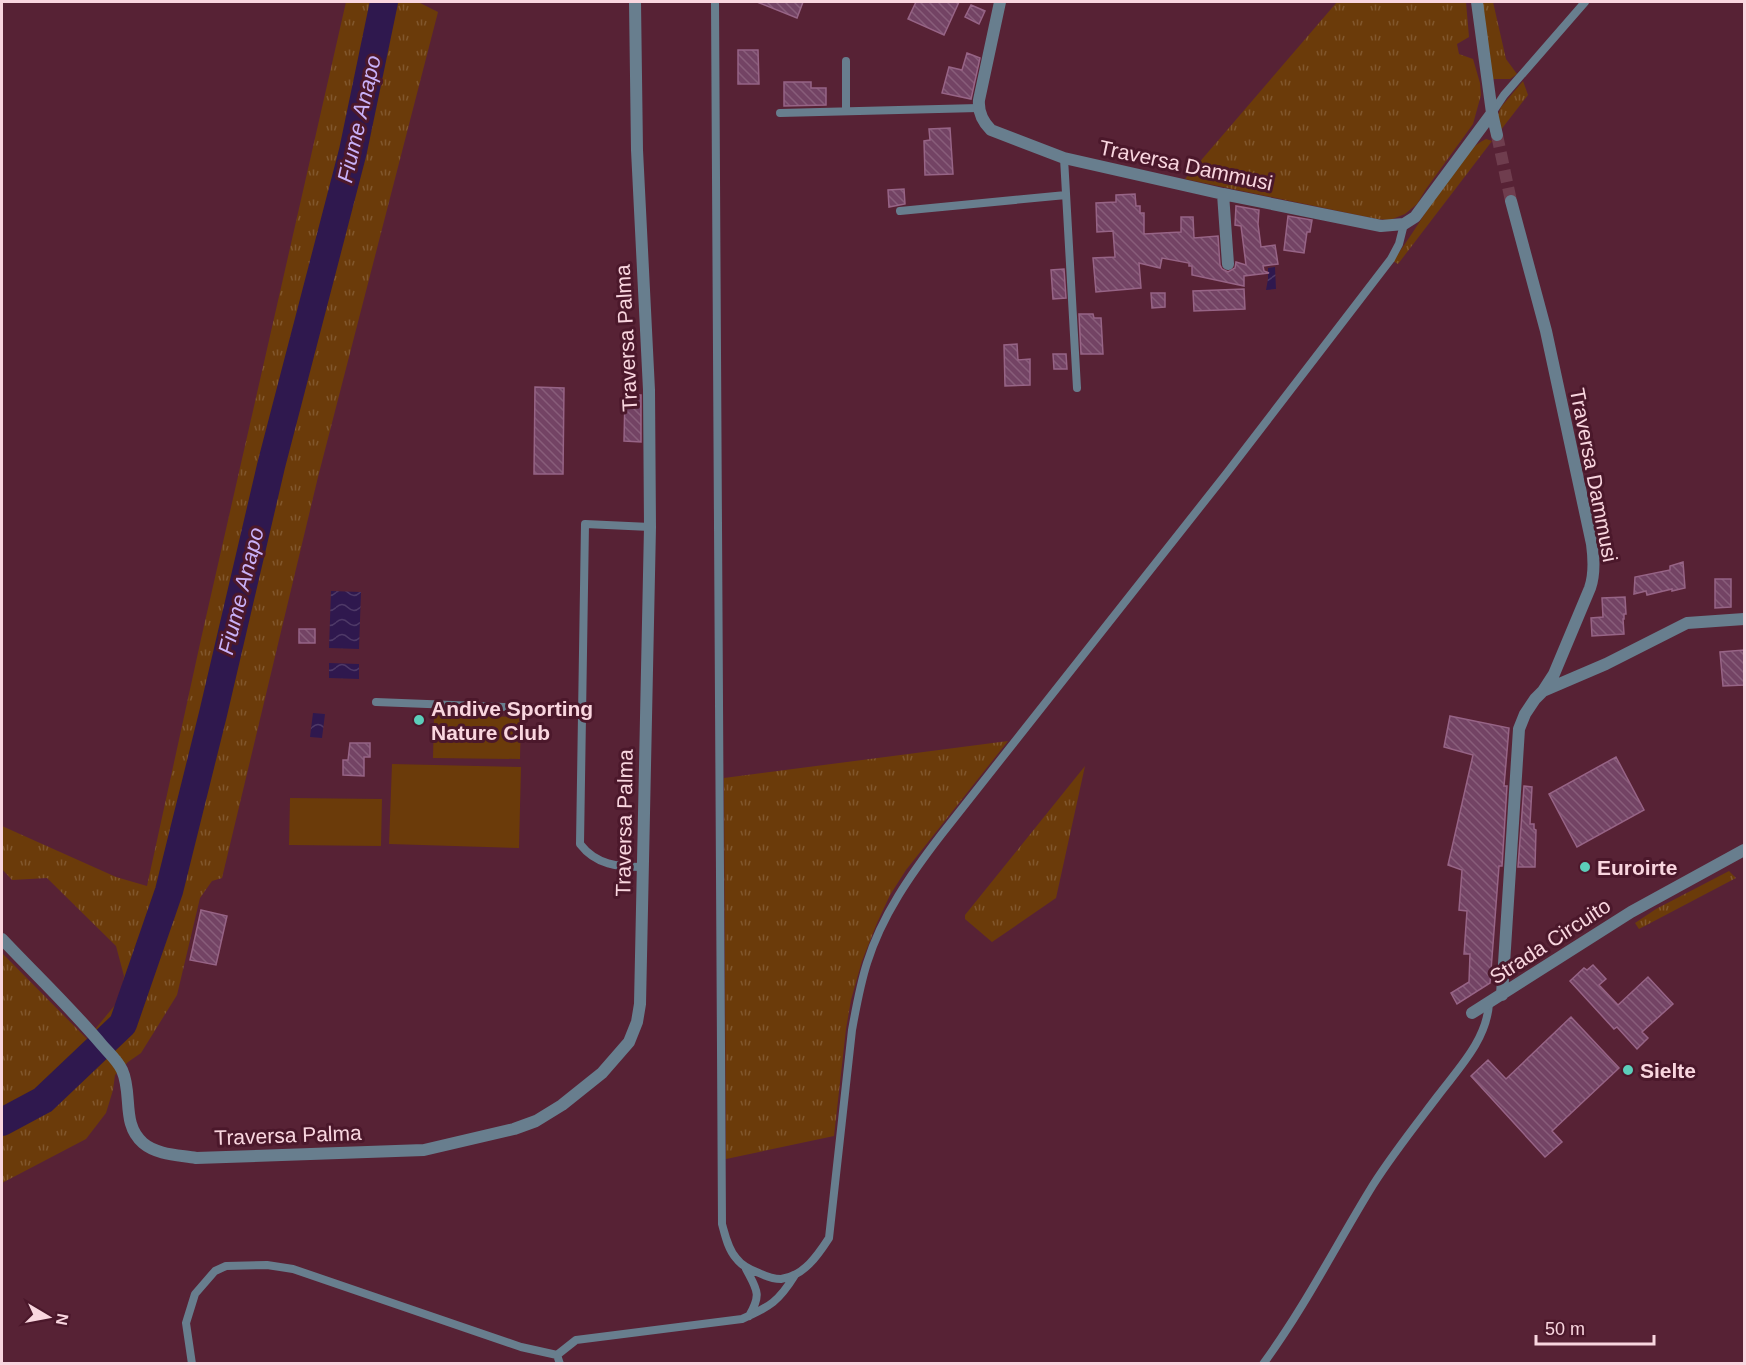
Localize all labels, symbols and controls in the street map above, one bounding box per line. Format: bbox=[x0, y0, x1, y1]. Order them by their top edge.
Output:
water label: Fiume Anapo bbox=[332, 53, 386, 185]
street label: Traversa Dammusi bbox=[1097, 135, 1275, 195]
street label: Traversa Palma bbox=[611, 263, 641, 412]
street label: Traversa Dammusi bbox=[1566, 386, 1622, 564]
water label: Fiume Anapo bbox=[213, 525, 269, 657]
place label: Andive Sporting Nature Club bbox=[431, 697, 593, 744]
marker: Andive Sporting Nature Club bbox=[412, 713, 426, 727]
street label: Traversa Palma bbox=[611, 749, 637, 897]
place label: Euroirte bbox=[1597, 856, 1678, 879]
marker: Euroirte bbox=[1578, 860, 1592, 874]
street label: Strada Circuito bbox=[1485, 894, 1615, 988]
place label: Sielte bbox=[1640, 1059, 1696, 1082]
marker: Sielte bbox=[1621, 1063, 1635, 1077]
street label: Traversa Palma bbox=[214, 1121, 362, 1149]
north arrow bbox=[18, 1287, 78, 1347]
scale bar bbox=[1536, 1308, 1654, 1346]
text: N bbox=[53, 1312, 72, 1327]
text: 50 m bbox=[1545, 1319, 1585, 1339]

